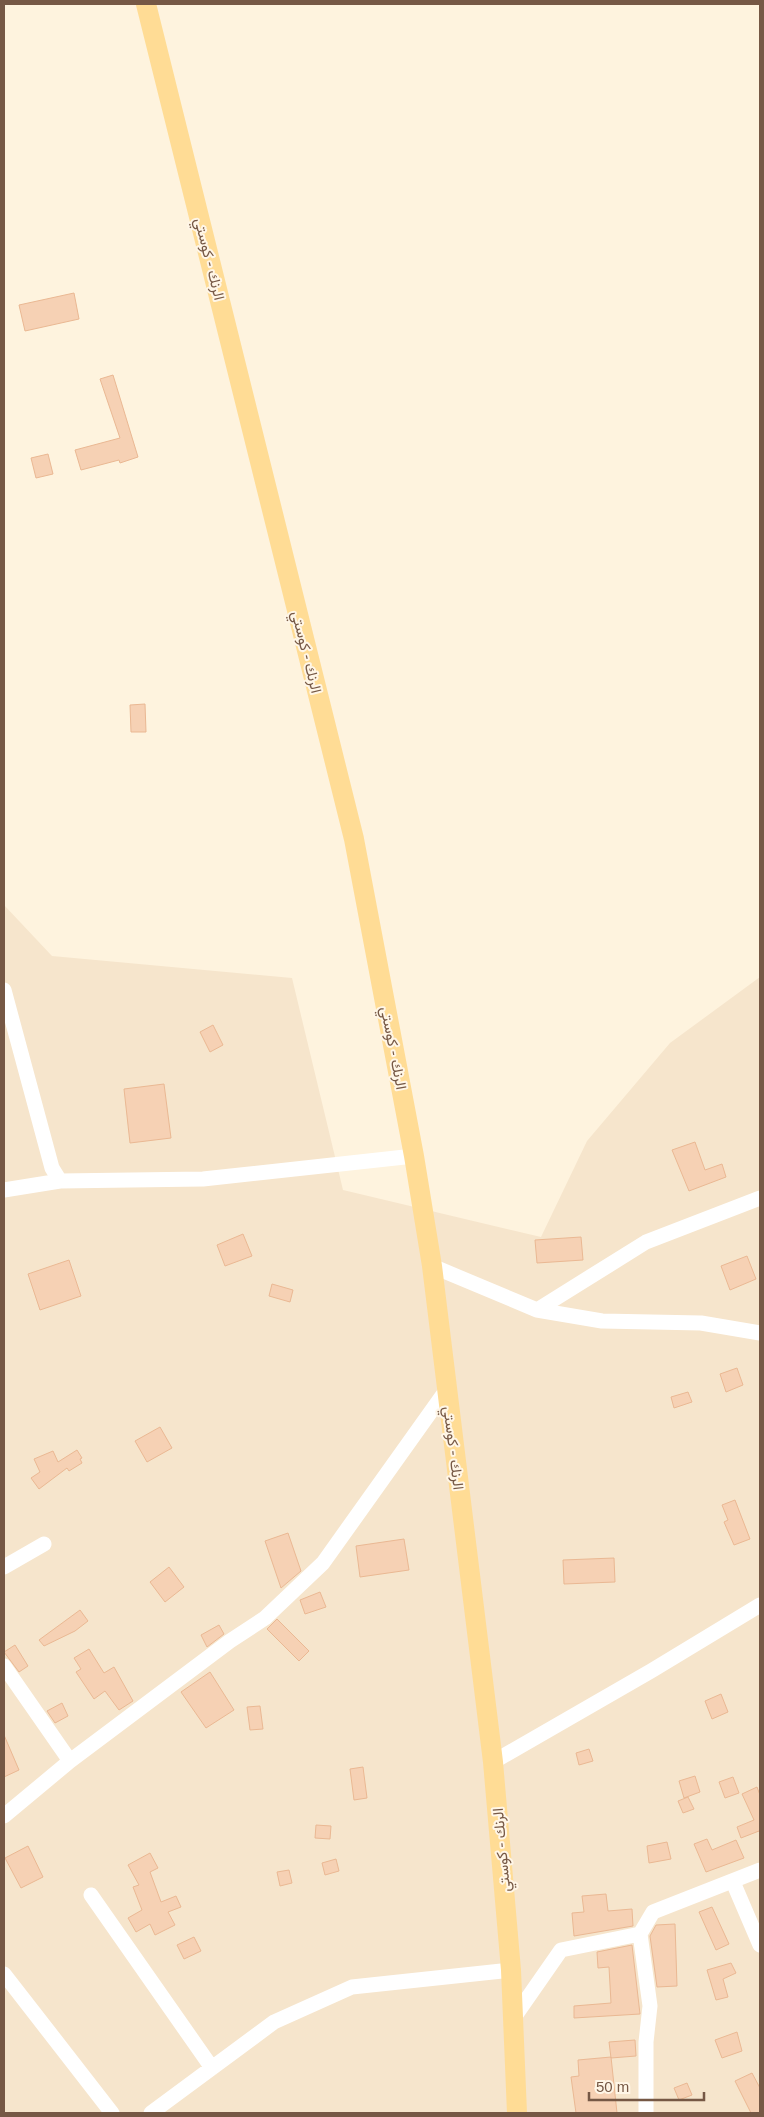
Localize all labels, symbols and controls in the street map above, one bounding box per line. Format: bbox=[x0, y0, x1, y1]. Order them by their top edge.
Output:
street label: الرنك - كوستي bbox=[187, 216, 228, 303]
street label: الرنك - كوستي bbox=[284, 609, 325, 696]
street label: الرنك - كوستي bbox=[373, 1005, 410, 1092]
street label: الرنك - كوستي bbox=[435, 1405, 468, 1491]
street label: الرنك - كوستي bbox=[489, 1807, 518, 1893]
scale bar bbox=[589, 2070, 704, 2102]
text: 50 m bbox=[596, 2078, 629, 2095]

